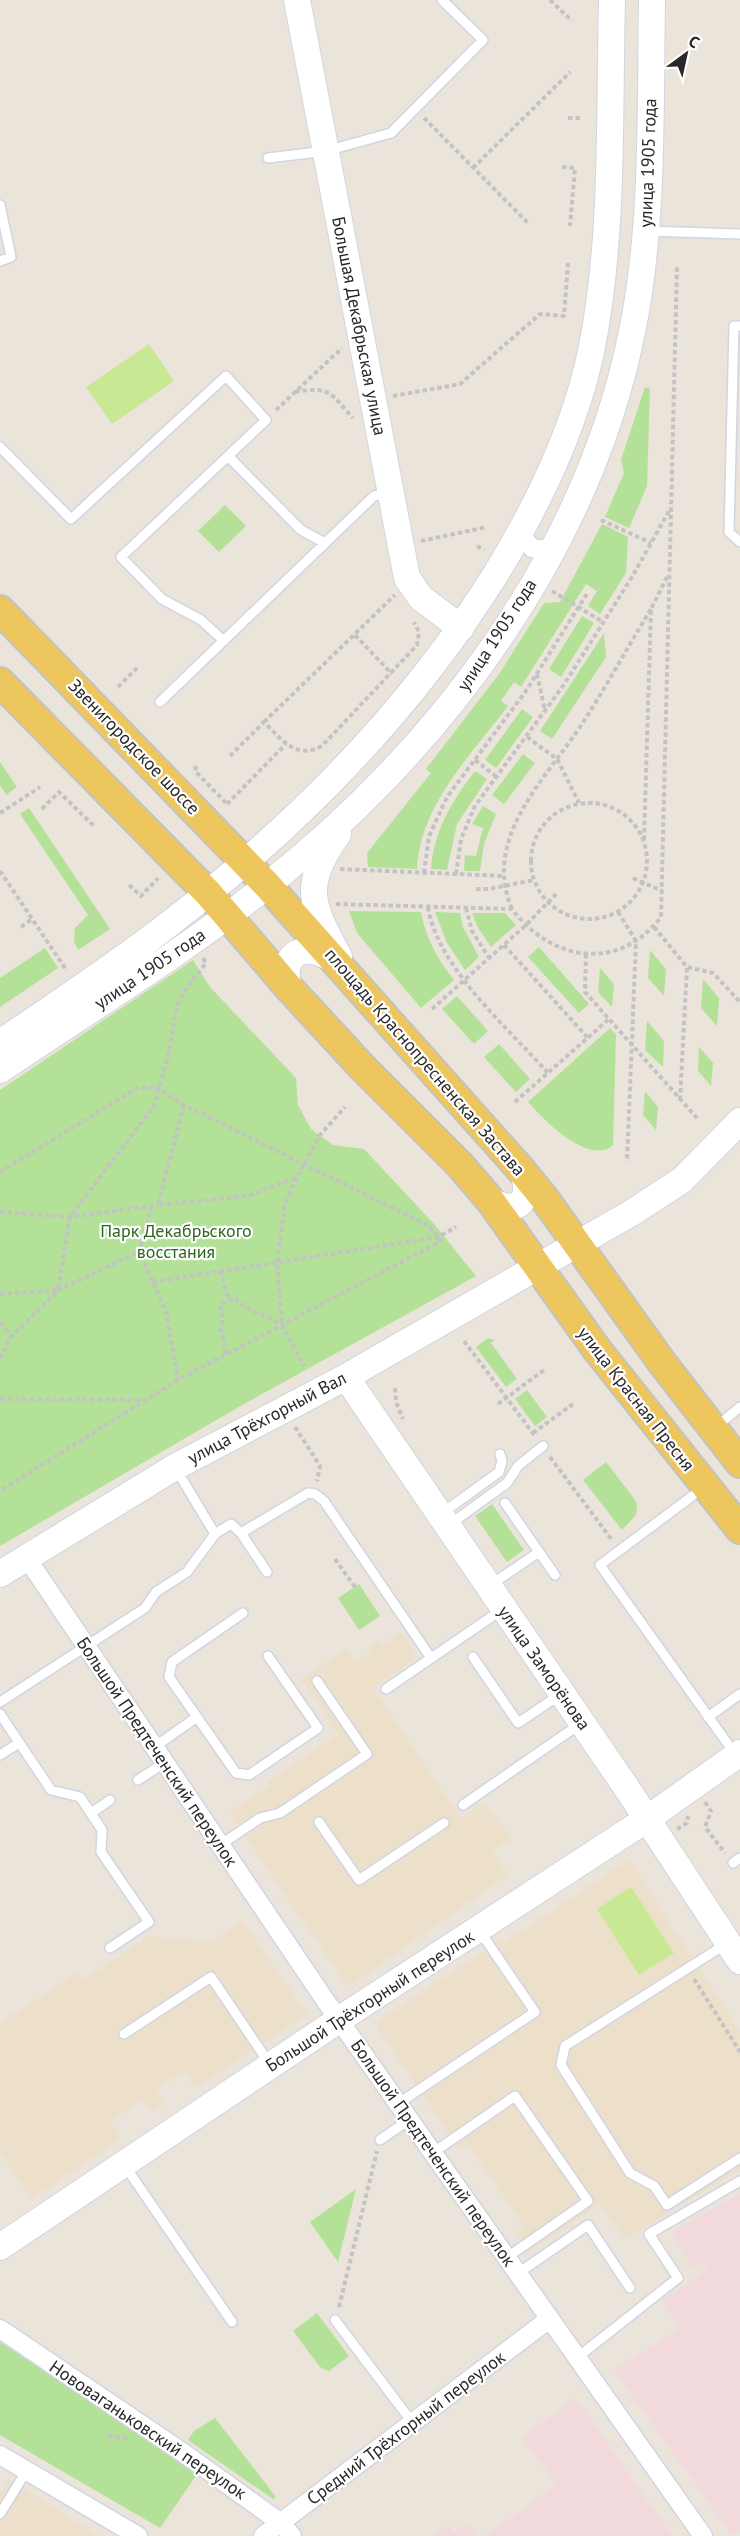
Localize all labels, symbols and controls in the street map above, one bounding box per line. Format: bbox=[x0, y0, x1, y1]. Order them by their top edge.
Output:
north arrow bbox=[656, 24, 716, 84]
text: С bbox=[685, 31, 703, 52]
street label: улица 1905 года bbox=[634, 98, 661, 228]
street label: Большая Декабрьская улица bbox=[327, 214, 392, 437]
street label: улица 1905 года bbox=[452, 574, 541, 695]
street label: Звенигородское шоссе bbox=[64, 674, 205, 819]
street label: улица 1905 года bbox=[90, 923, 210, 1014]
street label: площадь Краснопресненская Застава bbox=[320, 943, 531, 1180]
park label: Парк Декабрьского восстания bbox=[100, 1219, 252, 1263]
street label: улица Красная Пресня bbox=[573, 1322, 700, 1476]
street label: улица Трёхгорный Вал bbox=[184, 1366, 350, 1469]
street label: улица Заморёнова bbox=[493, 1601, 596, 1734]
street label: Большой Предтеченский переулок bbox=[72, 1632, 243, 1871]
street label: Большой Трёхгорный переулок bbox=[261, 1924, 479, 2077]
street label: Большой Предтеченский переулок bbox=[346, 2035, 521, 2271]
street label: Средний Трёхгорный переулок bbox=[302, 2345, 510, 2510]
street label: Нововаганьковский переулок bbox=[45, 2355, 252, 2504]

